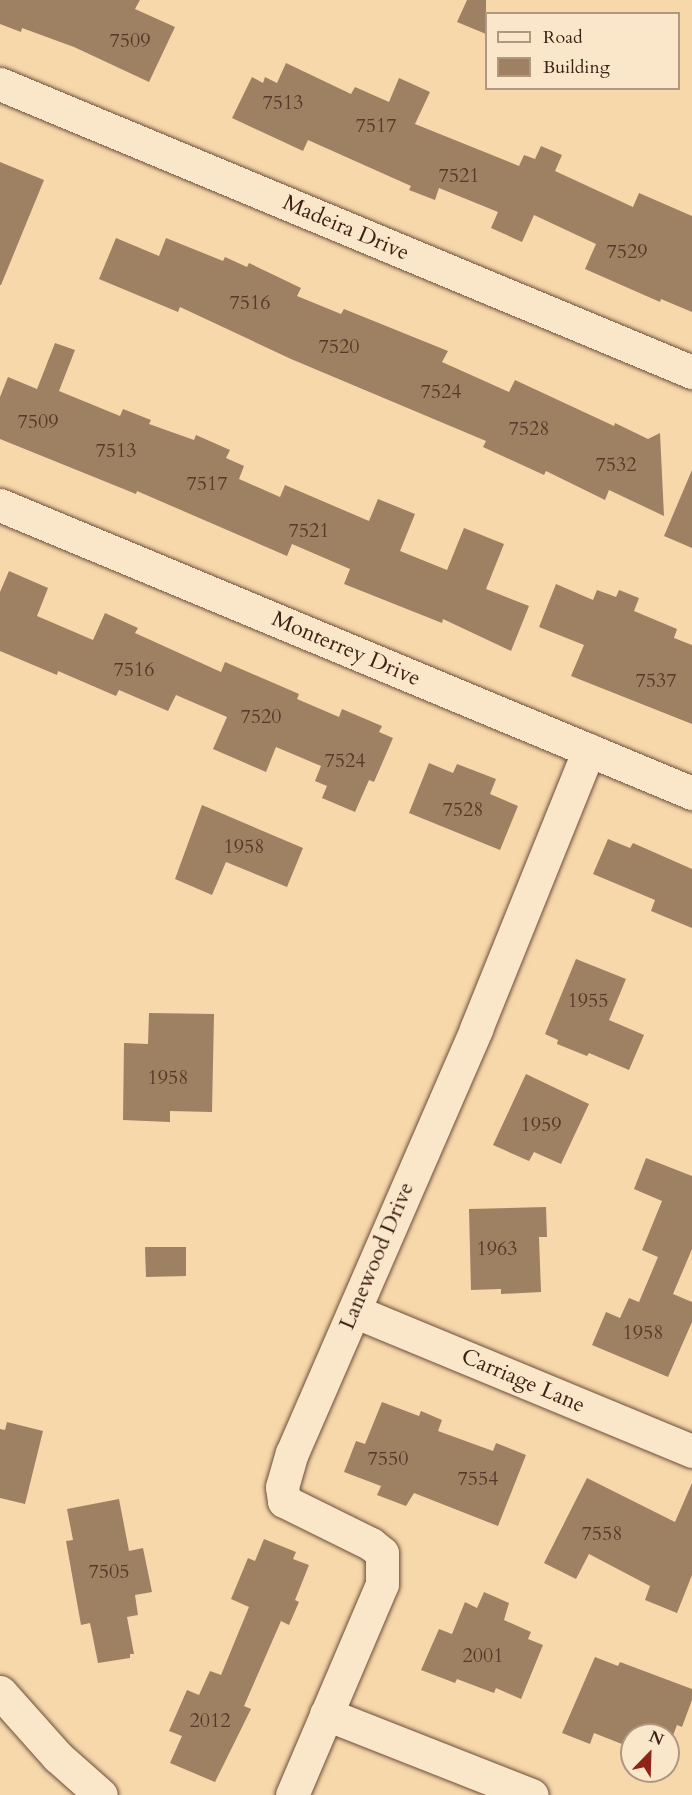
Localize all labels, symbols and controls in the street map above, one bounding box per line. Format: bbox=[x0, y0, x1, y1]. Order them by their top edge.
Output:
legend bbox=[485, 12, 680, 90]
text: Road bbox=[543, 25, 583, 50]
house number: 7509 bbox=[110, 28, 150, 52]
text: Building bbox=[543, 55, 610, 80]
house number: 7513 bbox=[263, 90, 303, 114]
house number: 7517 bbox=[356, 113, 396, 137]
house number: 7521 bbox=[439, 163, 479, 187]
street label: Madeira Drive bbox=[279, 190, 413, 266]
house number: 7529 bbox=[607, 239, 647, 263]
house number: 7516 bbox=[230, 290, 270, 314]
house number: 7520 bbox=[319, 334, 359, 358]
house number: 7524 bbox=[421, 379, 461, 403]
house number: 7509 bbox=[18, 409, 58, 433]
house number: 7528 bbox=[509, 416, 549, 440]
house number: 7513 bbox=[96, 438, 136, 462]
house number: 7532 bbox=[596, 452, 636, 476]
house number: 7517 bbox=[187, 471, 227, 495]
house number: 7521 bbox=[289, 518, 329, 542]
street label: Monterrey Drive bbox=[268, 606, 424, 692]
house number: 7516 bbox=[114, 657, 154, 681]
house number: 7537 bbox=[636, 668, 676, 692]
house number: 7520 bbox=[241, 704, 281, 728]
house number: 7524 bbox=[325, 748, 365, 772]
house number: 7528 bbox=[443, 797, 483, 821]
house number: 1958 bbox=[224, 834, 264, 858]
house number: 1955 bbox=[568, 988, 608, 1012]
house number: 1958 bbox=[148, 1065, 188, 1089]
house number: 1959 bbox=[521, 1112, 561, 1136]
street label: Lanewood Drive bbox=[334, 1178, 420, 1334]
house number: 1963 bbox=[477, 1236, 517, 1260]
house number: 1958 bbox=[623, 1320, 663, 1344]
street label: Carriage Lane bbox=[457, 1343, 589, 1419]
house number: 7550 bbox=[368, 1446, 408, 1470]
house number: 7554 bbox=[458, 1466, 498, 1490]
house number: 7558 bbox=[582, 1521, 622, 1545]
house number: 7505 bbox=[89, 1559, 129, 1583]
house number: 2001 bbox=[463, 1643, 503, 1667]
house number: 2012 bbox=[190, 1708, 230, 1732]
north arrow bbox=[620, 1723, 680, 1783]
text: N bbox=[646, 1725, 667, 1751]

